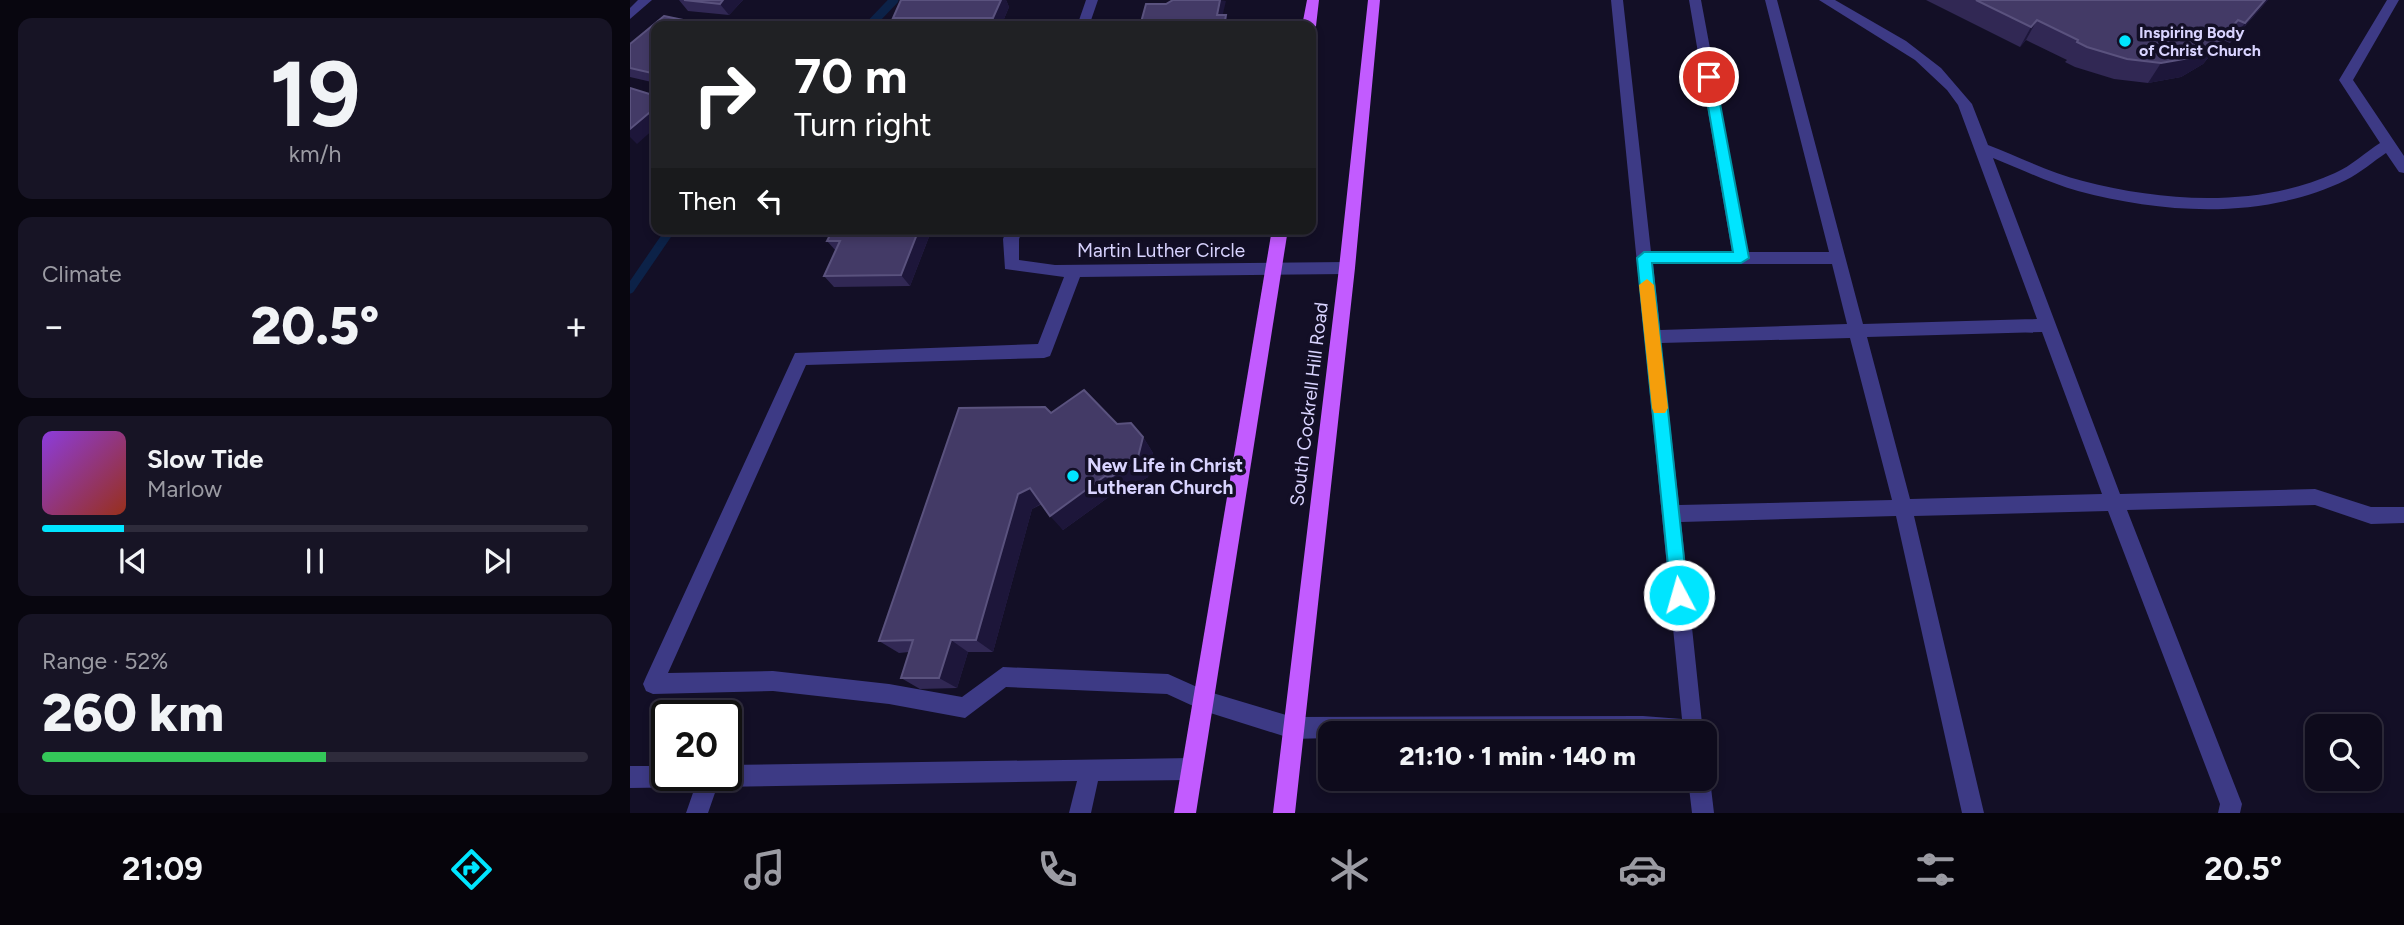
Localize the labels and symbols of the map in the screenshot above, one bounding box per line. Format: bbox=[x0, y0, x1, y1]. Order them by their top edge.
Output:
place label: Inspiring Body of Christ Church bbox=[2139, 23, 2261, 60]
marker: Inspiring Body of Christ Church bbox=[2117, 33, 2133, 49]
pin bbox=[1679, 47, 1739, 107]
street label: Martin Luther Circle bbox=[1077, 239, 1245, 262]
street label: South Cockrell Hill Road bbox=[1285, 301, 1333, 507]
place label: New Life in Christ Lutheran Church bbox=[1087, 454, 1244, 499]
marker: New Life in Christ Lutheran Church bbox=[1065, 468, 1081, 484]
position arrow bbox=[1642, 558, 1716, 632]
speed limit sign: 20 bbox=[651, 700, 742, 791]

